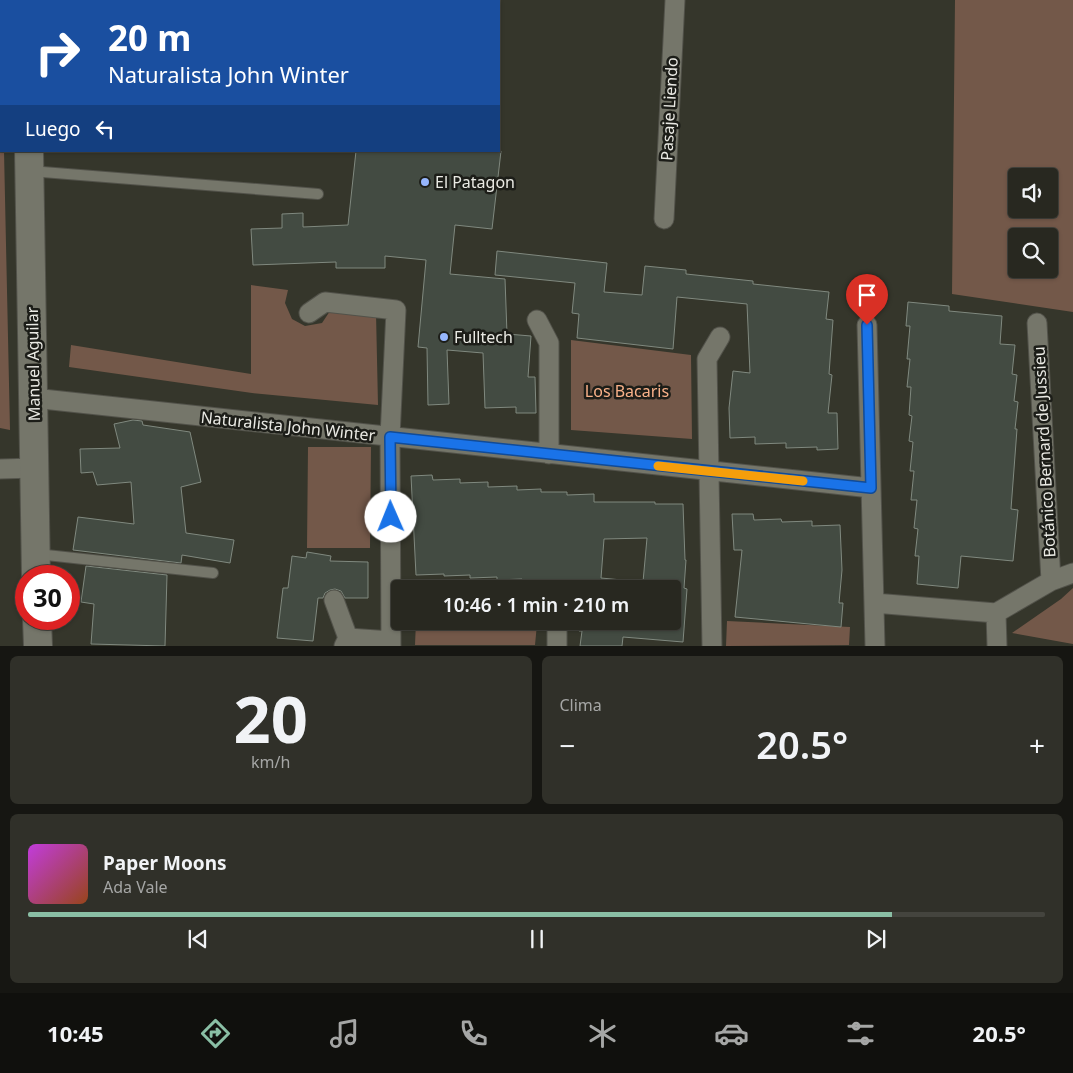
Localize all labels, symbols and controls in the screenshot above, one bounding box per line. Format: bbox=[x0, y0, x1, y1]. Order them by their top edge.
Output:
text: 20 m bbox=[108, 14, 191, 61]
icon: right bbox=[25, 20, 90, 85]
street label: Pasaje Liendo bbox=[655, 57, 683, 161]
text: Naturalista John Winter bbox=[108, 59, 349, 89]
icon: left bbox=[91, 115, 119, 143]
text: Luego bbox=[25, 116, 81, 142]
map controls bbox=[1008, 168, 1058, 278]
button: sound bbox=[1008, 168, 1058, 218]
place label: El Patagon bbox=[435, 171, 515, 193]
marker: El Patagon bbox=[419, 176, 431, 188]
button: search bbox=[1008, 228, 1058, 278]
pin bbox=[846, 274, 888, 325]
icon: arrive bbox=[853, 281, 881, 309]
street label: Manuel Aguilar bbox=[21, 306, 45, 421]
place label: Fulltech bbox=[454, 326, 513, 348]
marker: Fulltech bbox=[438, 331, 450, 343]
street label: Botánico Bernard de Jussieu bbox=[1027, 346, 1061, 558]
park label: Los Bacaris bbox=[585, 380, 669, 402]
street label: Naturalista John Winter bbox=[200, 406, 377, 446]
position arrow bbox=[364, 490, 416, 542]
speed limit sign: 30 bbox=[15, 565, 80, 630]
text: 10:46 · 1 min · 210 m bbox=[443, 592, 629, 618]
text: 20 bbox=[234, 674, 308, 762]
text: Clima bbox=[560, 694, 602, 716]
text: 20.5° bbox=[756, 718, 848, 770]
text: − bbox=[560, 726, 576, 764]
text: + bbox=[1029, 726, 1045, 764]
text: km/h bbox=[251, 751, 290, 773]
text: Paper Moons bbox=[103, 850, 227, 876]
text: Ada Vale bbox=[103, 876, 168, 898]
icon: previous bbox=[184, 925, 212, 953]
icon: pause bbox=[523, 925, 551, 953]
icon: next bbox=[862, 925, 890, 953]
icon: directions bbox=[198, 1016, 233, 1051]
icon: music bbox=[327, 1016, 362, 1051]
icon: phone bbox=[456, 1016, 491, 1051]
icon: climate bbox=[585, 1016, 620, 1051]
icon: car bbox=[714, 1016, 749, 1051]
icon: filters bbox=[843, 1016, 878, 1051]
text: 10:45 bbox=[47, 1018, 104, 1048]
text: 20.5° bbox=[973, 1018, 1026, 1048]

